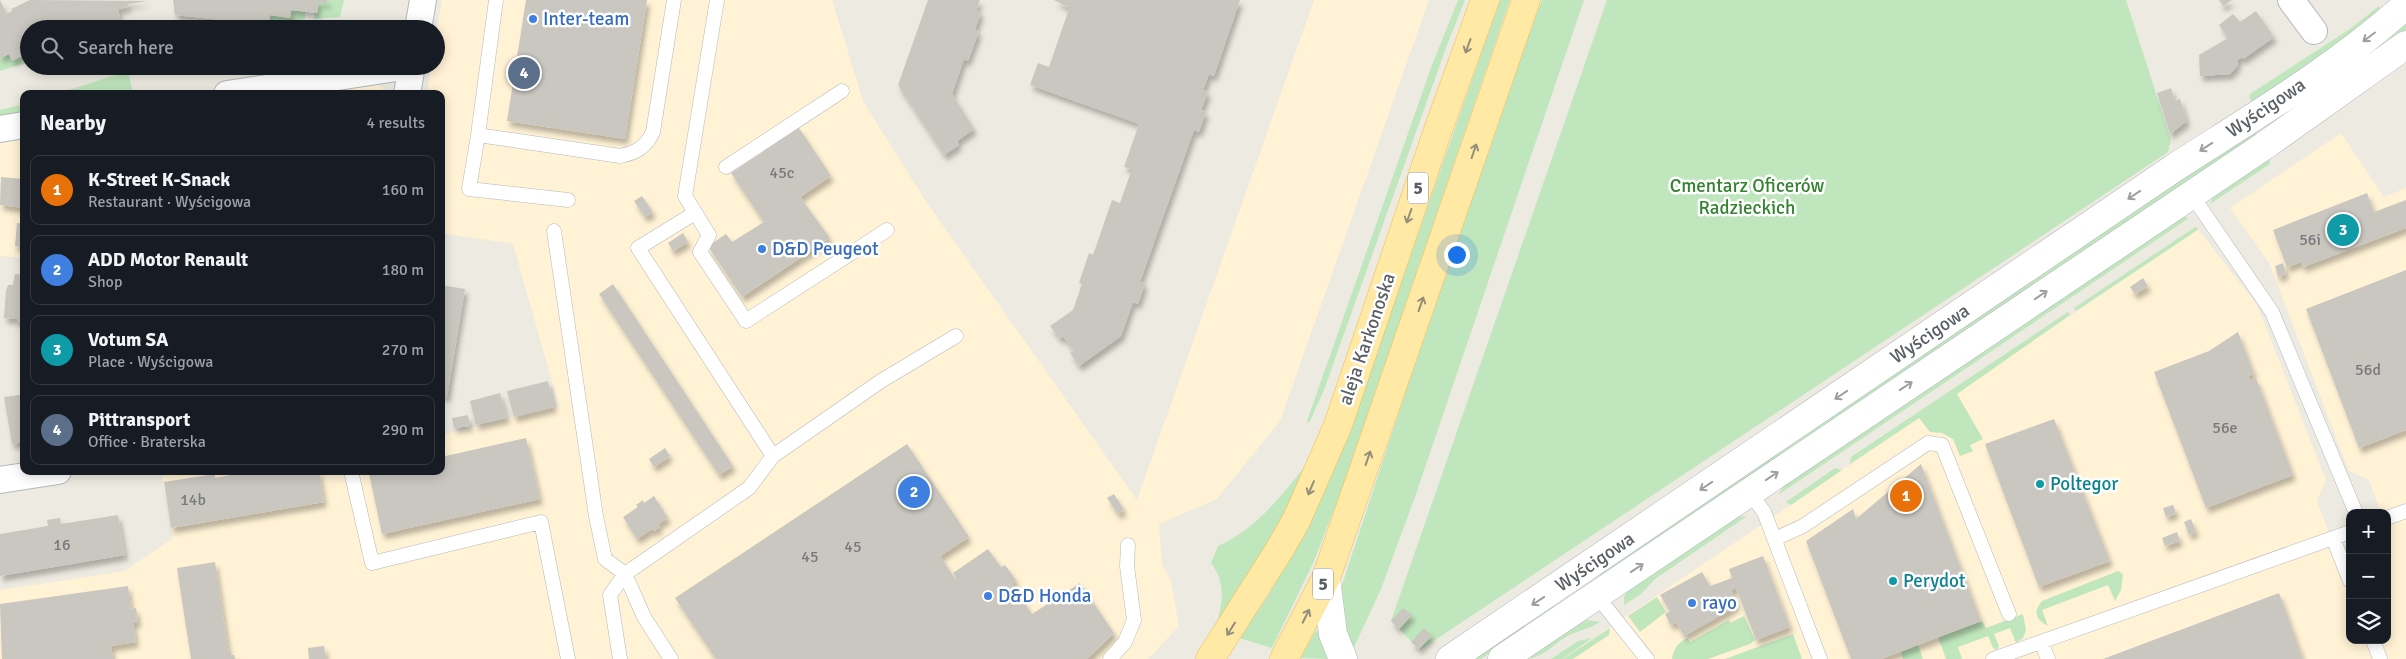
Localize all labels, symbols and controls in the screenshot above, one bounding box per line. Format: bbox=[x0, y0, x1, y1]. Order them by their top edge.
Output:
place label: Inter-team bbox=[543, 7, 629, 31]
marker: Inter-team bbox=[527, 13, 539, 25]
search box bbox=[20, 20, 445, 75]
one-way arrow bbox=[2363, 31, 2376, 42]
icon: search bbox=[38, 34, 66, 62]
text: Search here bbox=[78, 36, 174, 60]
one-way arrow bbox=[1463, 38, 1472, 53]
pin: 4 bbox=[508, 54, 540, 92]
street label: Wyścigowa bbox=[2222, 73, 2310, 143]
text: Nearby bbox=[40, 110, 106, 136]
text: 4 results bbox=[366, 113, 425, 133]
one-way arrow bbox=[2199, 143, 2213, 153]
one-way arrow bbox=[1470, 144, 1479, 159]
house number: 45c bbox=[770, 163, 794, 183]
text: K-Street K-Snack bbox=[88, 168, 230, 192]
road number: 5 bbox=[1408, 172, 1428, 204]
park label: Cmentarz Oficerów Radzieckich bbox=[1670, 174, 1825, 220]
text: 1 bbox=[53, 180, 61, 200]
text: 160 m bbox=[382, 180, 424, 200]
one-way arrow bbox=[2127, 190, 2141, 200]
text: Restaurant · Wyścigowa bbox=[88, 192, 251, 212]
one-way arrow bbox=[1404, 207, 1413, 223]
pin: 3 bbox=[2327, 211, 2359, 249]
house number: 56i bbox=[2299, 230, 2321, 250]
place label: D&D Peugeot bbox=[772, 237, 879, 261]
your location bbox=[1444, 242, 1470, 268]
marker: D&D Peugeot bbox=[756, 243, 768, 255]
text: ADD Motor Renault bbox=[88, 248, 248, 272]
text: 2 bbox=[53, 260, 61, 280]
text: 180 m bbox=[382, 260, 424, 280]
street label: aleja Karkonoska bbox=[1333, 270, 1401, 408]
text: Shop bbox=[88, 272, 122, 292]
one-way arrow bbox=[2034, 290, 2048, 300]
one-way arrow bbox=[1417, 297, 1426, 313]
street label: Wyścigowa bbox=[1886, 299, 1974, 369]
text: Votum SA bbox=[88, 328, 168, 352]
text: 3 bbox=[53, 340, 61, 360]
text: 270 m bbox=[382, 340, 424, 360]
text: Place · Wyścigowa bbox=[88, 352, 213, 372]
house number: 56d bbox=[2355, 360, 2381, 380]
one-way arrow bbox=[1899, 380, 1913, 390]
one-way arrow bbox=[1834, 390, 1848, 400]
text: Pittransport bbox=[88, 408, 190, 432]
house number: 56e bbox=[2212, 418, 2238, 438]
text: 4 bbox=[53, 420, 61, 440]
text: 290 m bbox=[382, 420, 424, 440]
text: Office · Braterska bbox=[88, 432, 206, 452]
one-way arrow bbox=[1364, 451, 1373, 466]
one-way arrow bbox=[1764, 471, 1778, 481]
place label: Poltegor bbox=[2050, 472, 2118, 496]
pin: 2 bbox=[898, 473, 930, 511]
pin: 1 bbox=[1890, 477, 1922, 515]
marker: Poltegor bbox=[2034, 478, 2046, 490]
one-way arrow bbox=[1306, 480, 1316, 495]
one-way arrow bbox=[1700, 482, 1714, 492]
house number: 14b bbox=[180, 490, 206, 510]
map controls bbox=[2346, 509, 2391, 644]
button: + bbox=[2346, 509, 2391, 554]
street label: Wyścigowa bbox=[1551, 527, 1639, 597]
house number: 16 bbox=[53, 535, 71, 555]
house number: 45 bbox=[844, 537, 862, 557]
house number: 45 bbox=[801, 547, 819, 567]
button: − bbox=[2346, 554, 2391, 599]
one-way arrow bbox=[1630, 562, 1644, 573]
road number: 5 bbox=[1313, 568, 1333, 600]
place label: Perydot bbox=[1903, 569, 1966, 593]
marker: Perydot bbox=[1887, 575, 1899, 587]
place label: D&D Honda bbox=[998, 584, 1091, 608]
marker: D&D Honda bbox=[982, 590, 994, 602]
place label: rayo bbox=[1702, 591, 1737, 615]
one-way arrow bbox=[1531, 596, 1545, 606]
marker: rayo bbox=[1686, 597, 1698, 609]
button: layers bbox=[2346, 599, 2391, 644]
one-way arrow bbox=[1302, 609, 1311, 624]
one-way arrow bbox=[1225, 621, 1235, 635]

